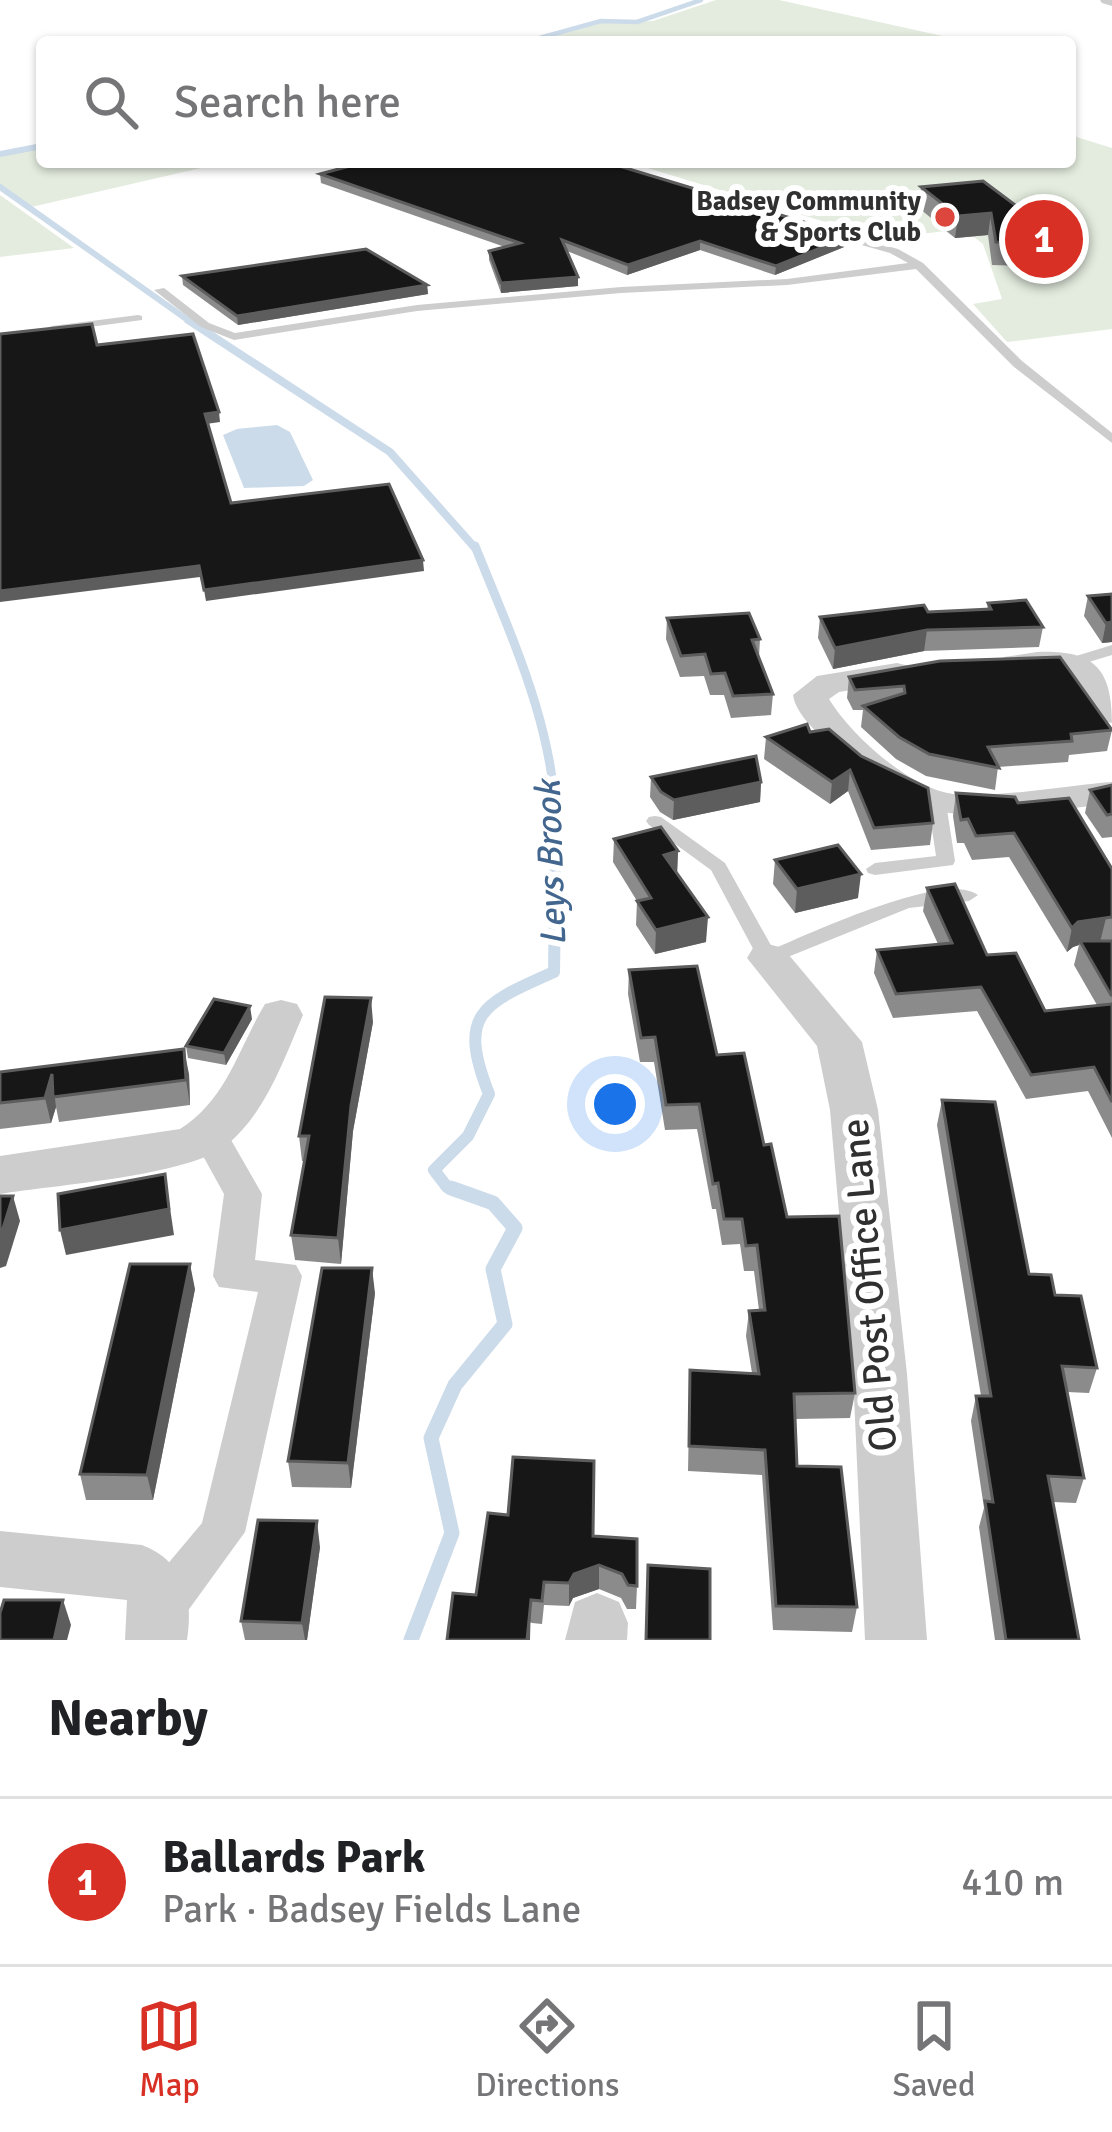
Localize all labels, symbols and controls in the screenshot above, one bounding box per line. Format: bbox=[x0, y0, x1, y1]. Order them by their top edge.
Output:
search box bbox=[36, 36, 1076, 168]
icon: search bbox=[78, 69, 144, 135]
text: Search here bbox=[174, 75, 401, 130]
place label: Badsey Community & Sports Club bbox=[696, 185, 922, 249]
pin: 1 bbox=[1005, 194, 1083, 284]
marker: Badsey Community & Sports Club bbox=[932, 204, 958, 230]
water label: Leys Brook bbox=[526, 777, 576, 946]
your location bbox=[585, 1074, 645, 1134]
street label: Old Post Office Lane bbox=[831, 1117, 907, 1453]
text: Nearby bbox=[48, 1687, 208, 1750]
text: Ballards Park bbox=[162, 1830, 425, 1885]
text: 1 bbox=[76, 1858, 98, 1906]
text: 410 m bbox=[961, 1858, 1064, 1906]
text: Park · Badsey Fields Lane bbox=[162, 1885, 581, 1933]
tab: Map bbox=[136, 1993, 202, 2106]
tab: Directions bbox=[475, 1993, 620, 2106]
tab: Saved bbox=[892, 1993, 976, 2106]

